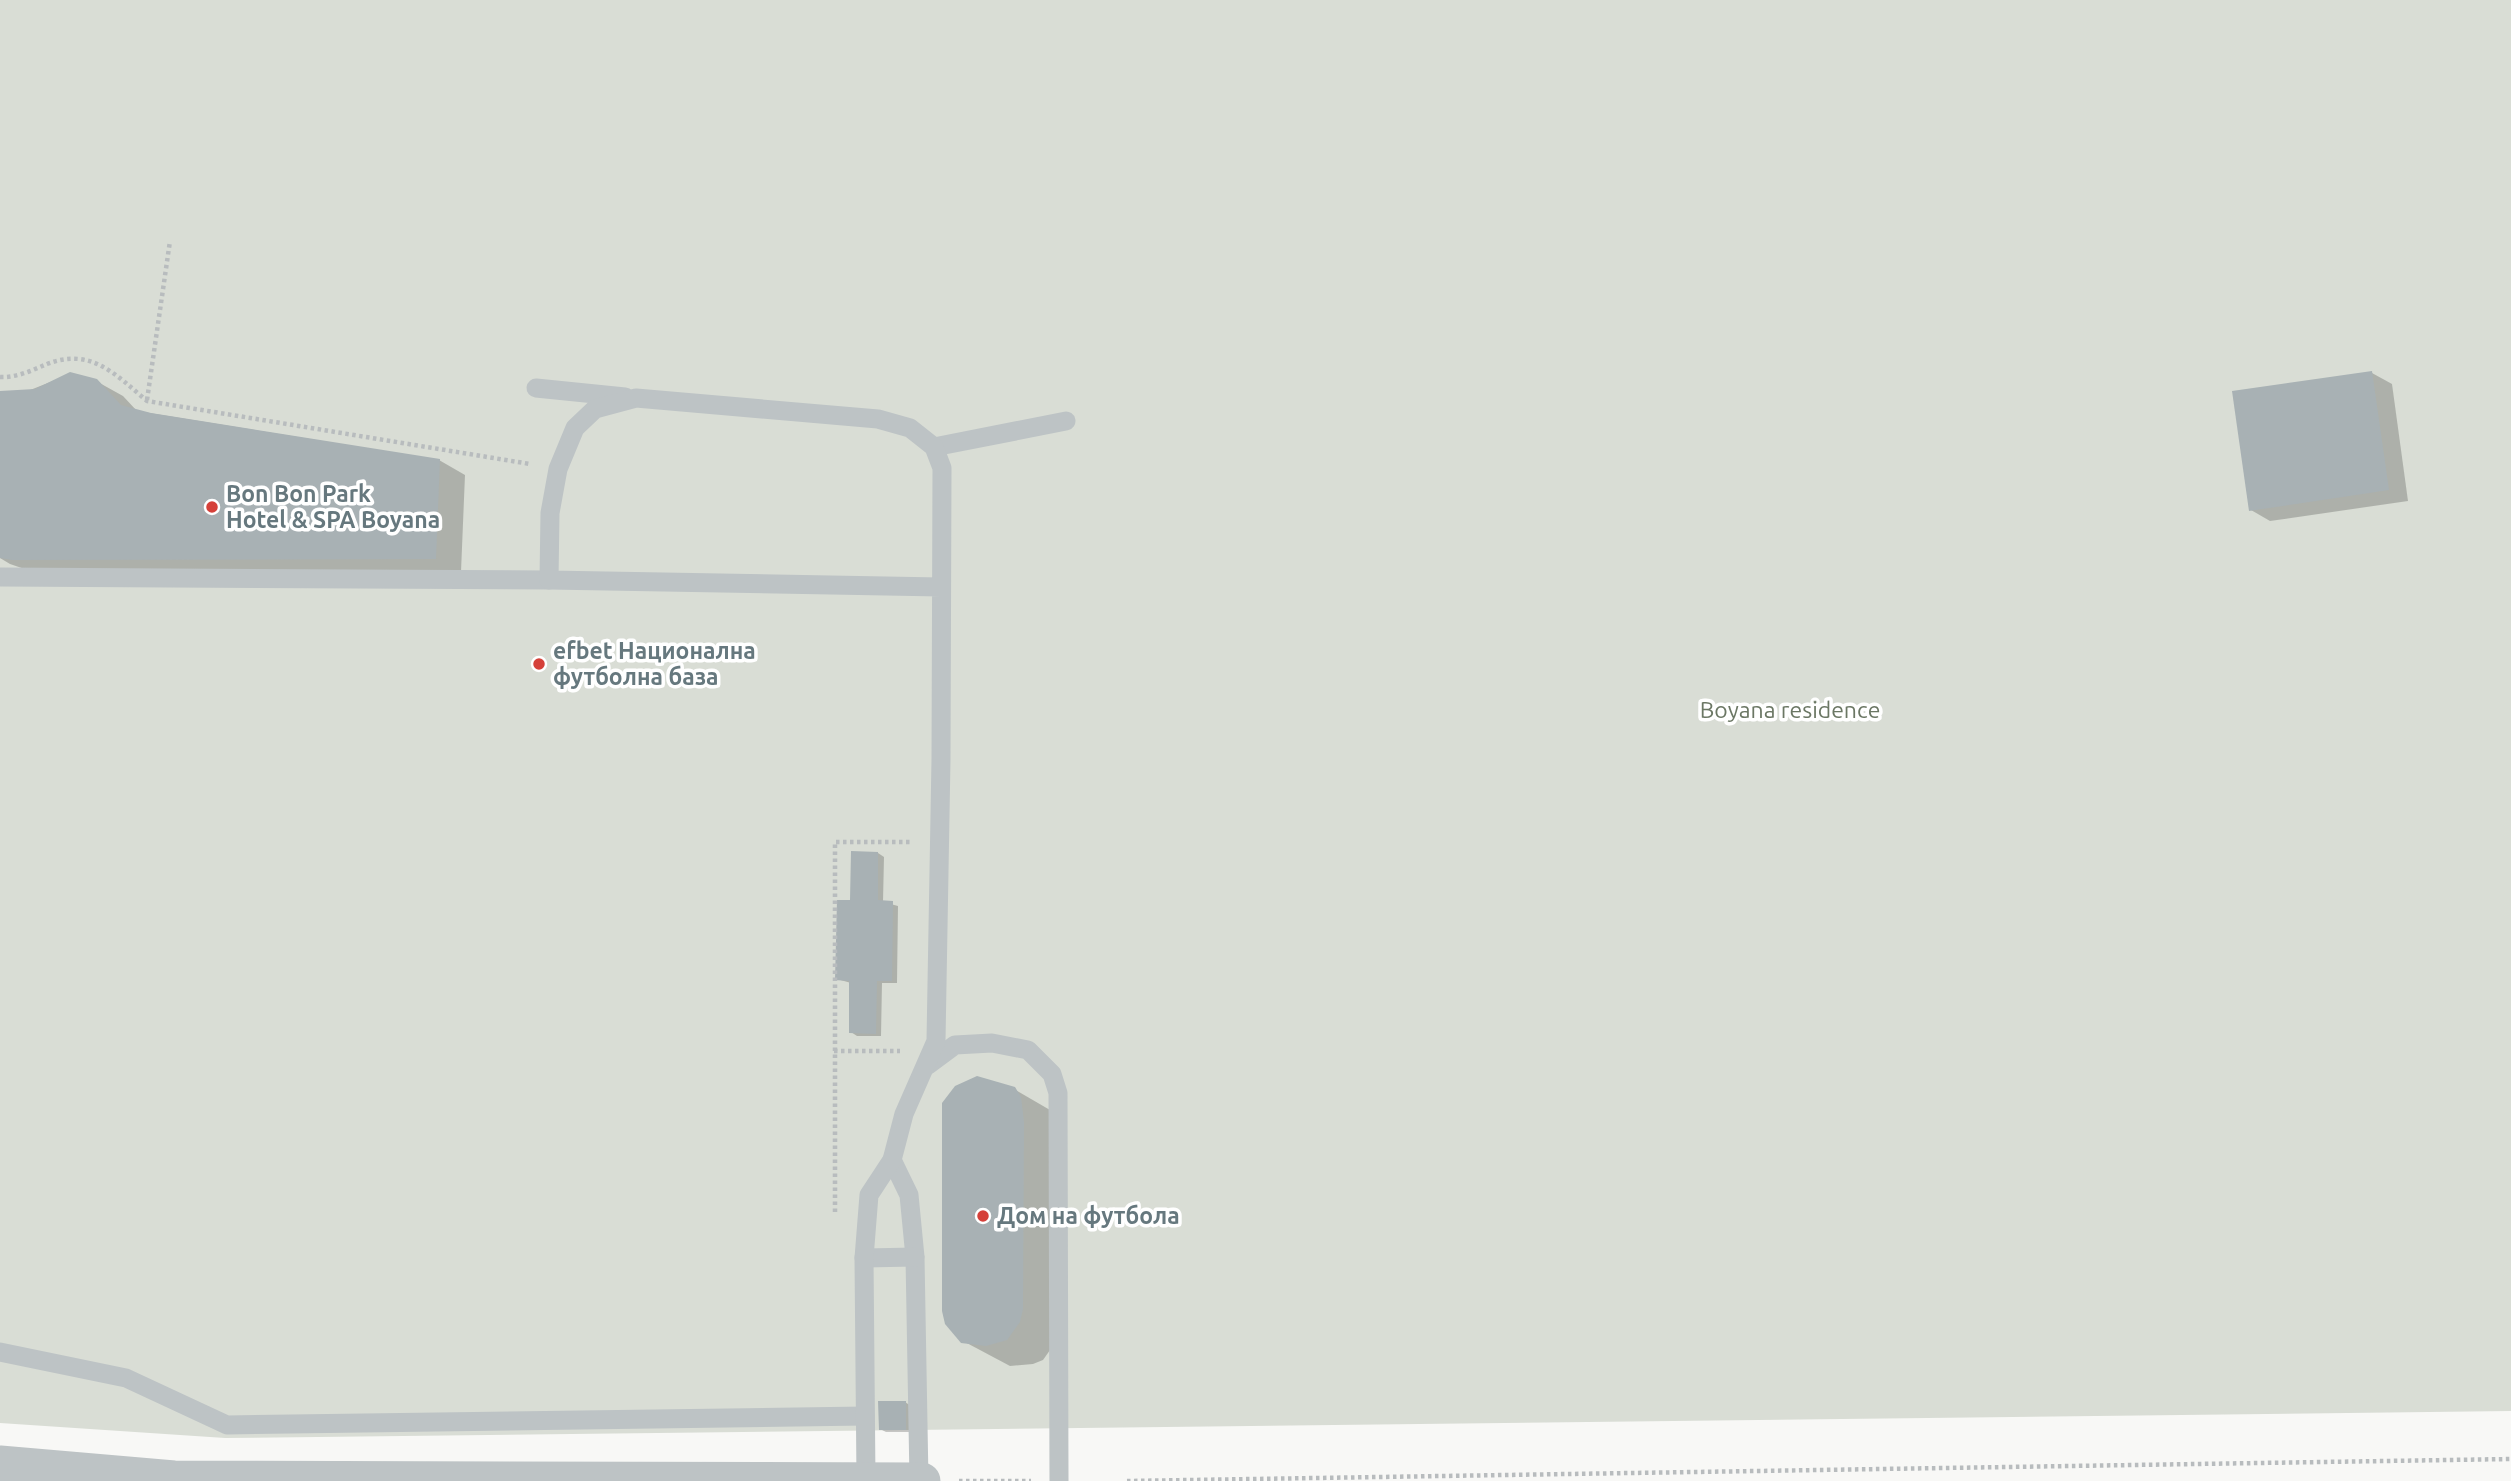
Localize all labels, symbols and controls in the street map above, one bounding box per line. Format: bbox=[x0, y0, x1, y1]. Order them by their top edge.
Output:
place label: Bon Bon Park Hotel & SPA Boyana bbox=[226, 481, 440, 532]
marker: Bon Bon Park Hotel & SPA Boyana bbox=[204, 499, 220, 515]
place label: efbet Национална футболна база bbox=[553, 638, 756, 689]
marker: efbet Национална футболна база bbox=[531, 656, 547, 672]
park label: Boyana residence bbox=[1700, 697, 1880, 722]
place label: Дом на футбола bbox=[997, 1203, 1180, 1228]
marker: Дом на футбола bbox=[975, 1208, 991, 1224]

